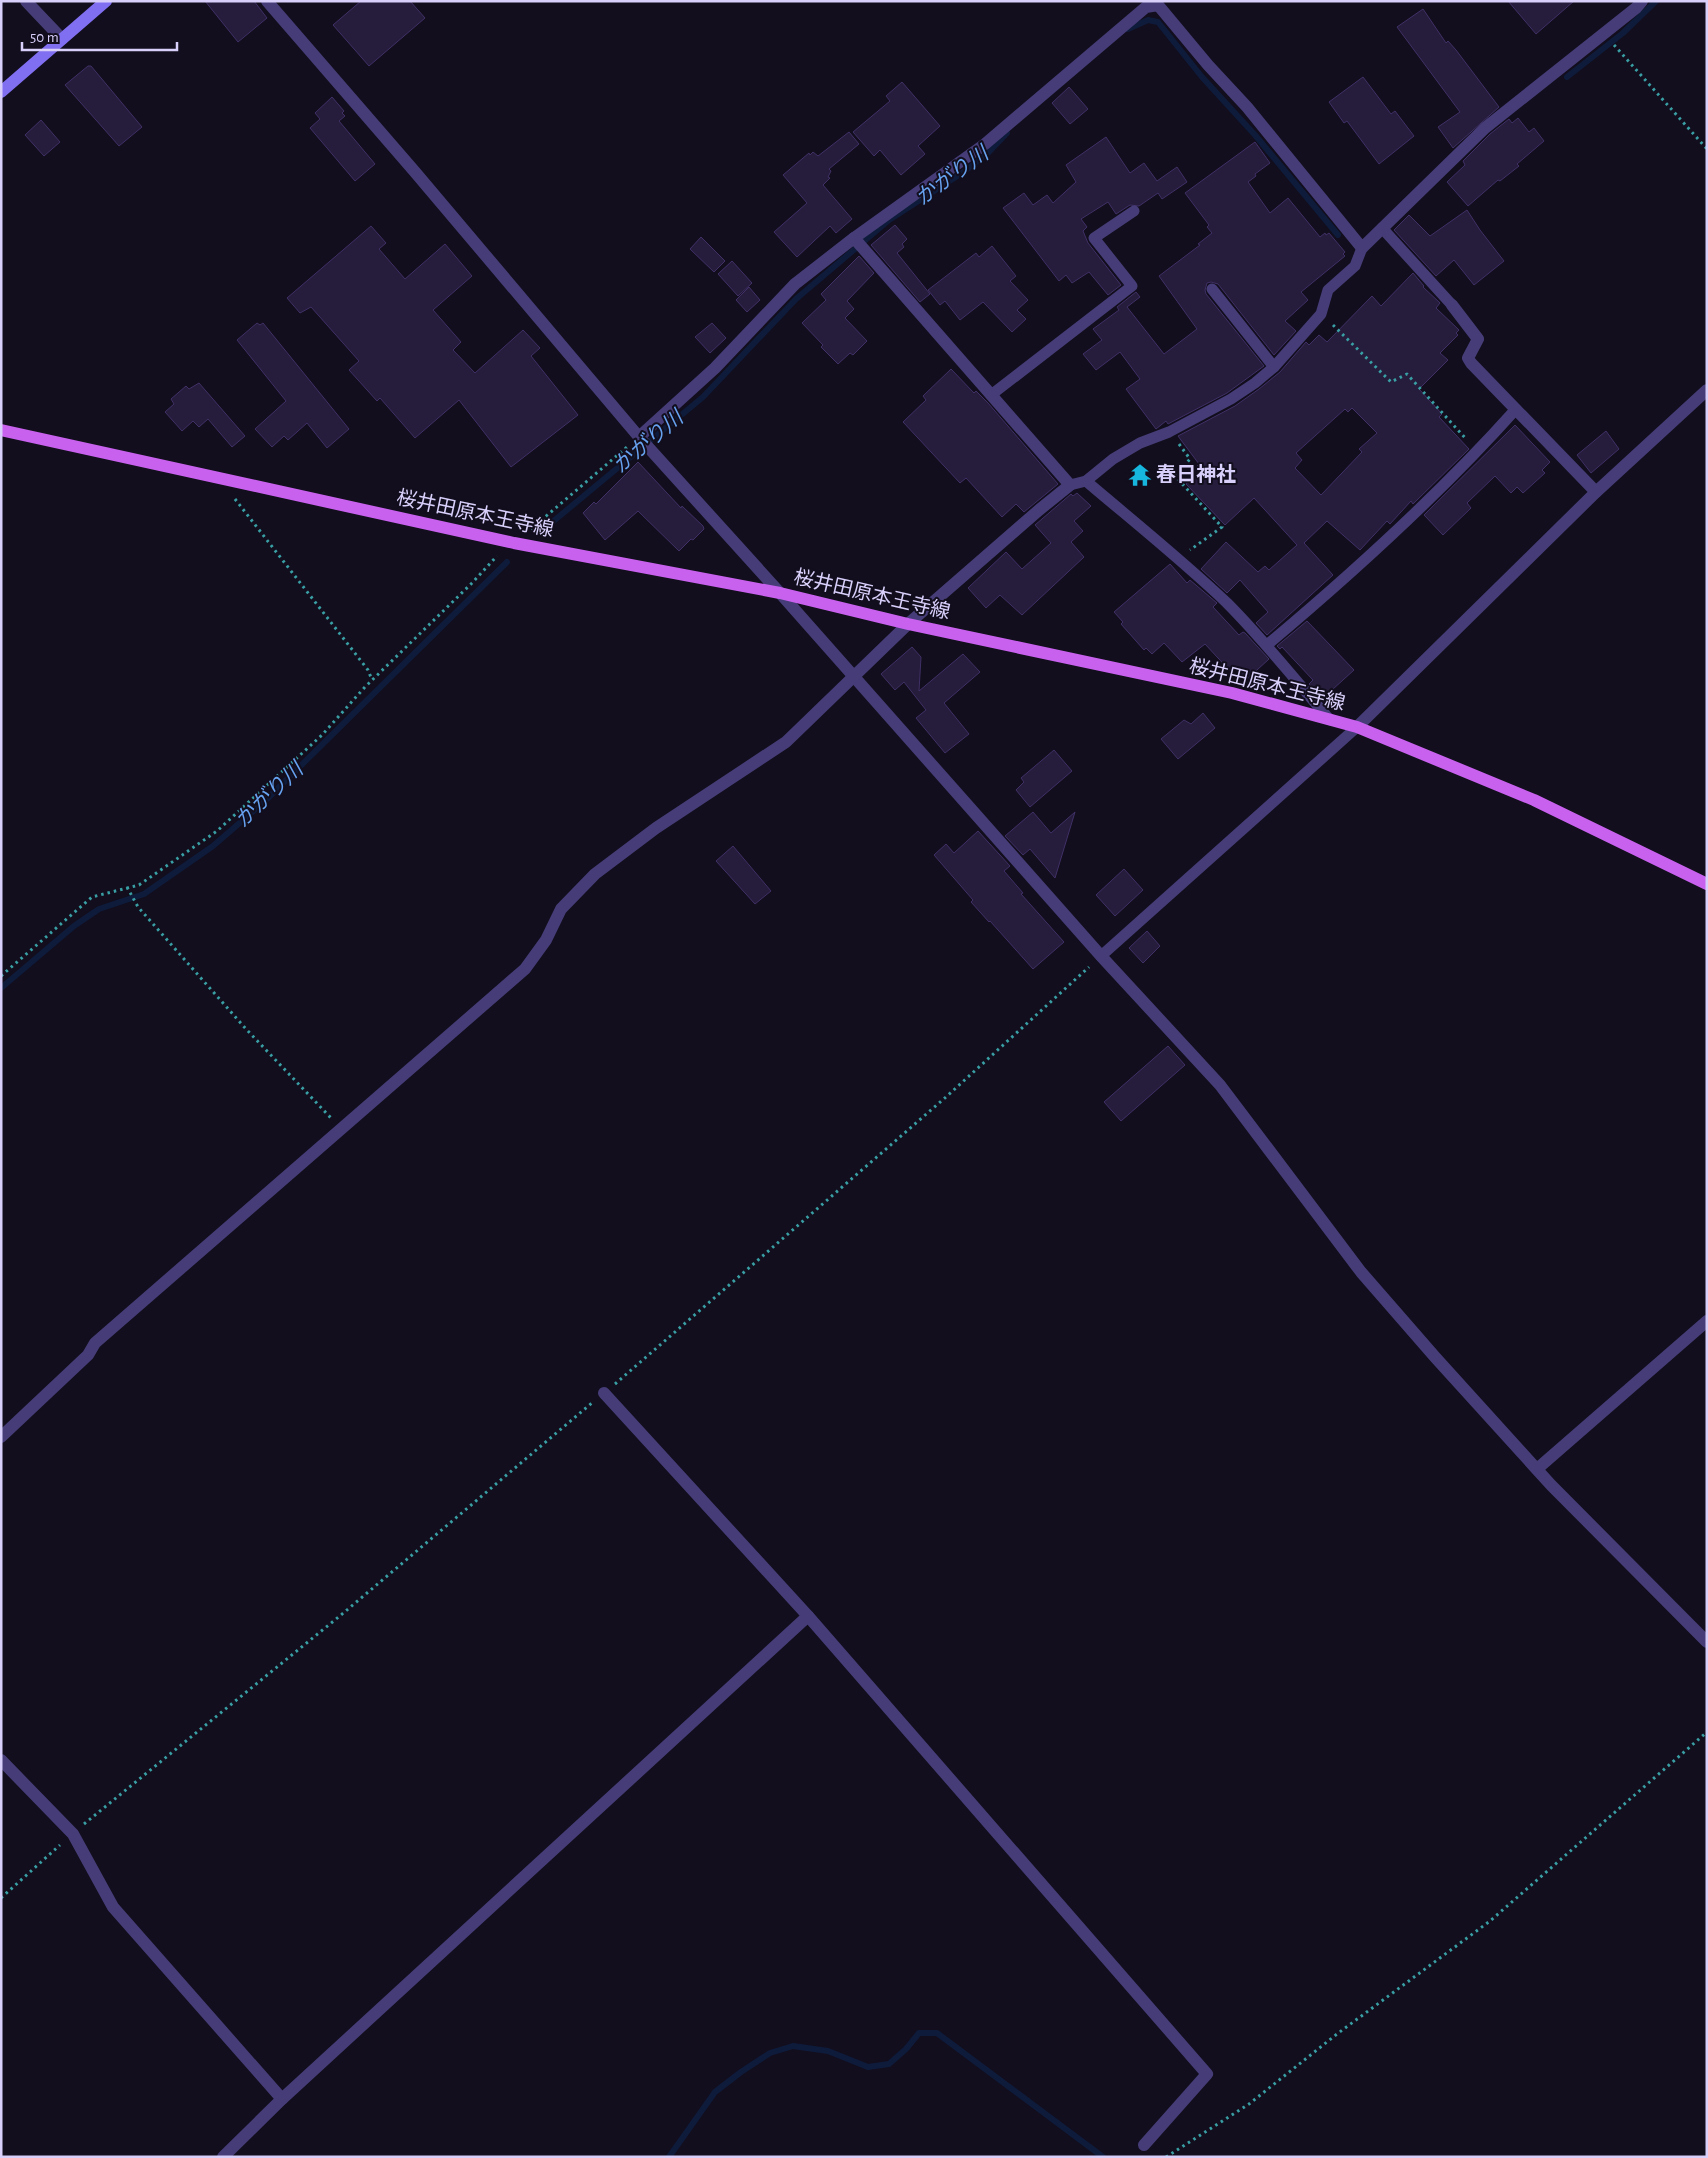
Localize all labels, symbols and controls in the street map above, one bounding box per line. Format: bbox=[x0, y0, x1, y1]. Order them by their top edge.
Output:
scale bar bbox=[22, 20, 178, 52]
text: 50 m bbox=[30, 30, 59, 45]
water label: かがり川 bbox=[911, 141, 994, 209]
water label: かがり川 bbox=[608, 405, 688, 477]
temple icon: 春日神社 bbox=[1127, 462, 1153, 488]
place label: 春日神社 bbox=[1156, 463, 1236, 485]
street label: 桜井田原本王寺線 bbox=[395, 486, 556, 540]
street label: 桜井田原本王寺線 bbox=[792, 565, 953, 623]
street label: 桜井田原本王寺線 bbox=[1187, 654, 1348, 714]
water label: かがり川 bbox=[230, 757, 308, 831]

